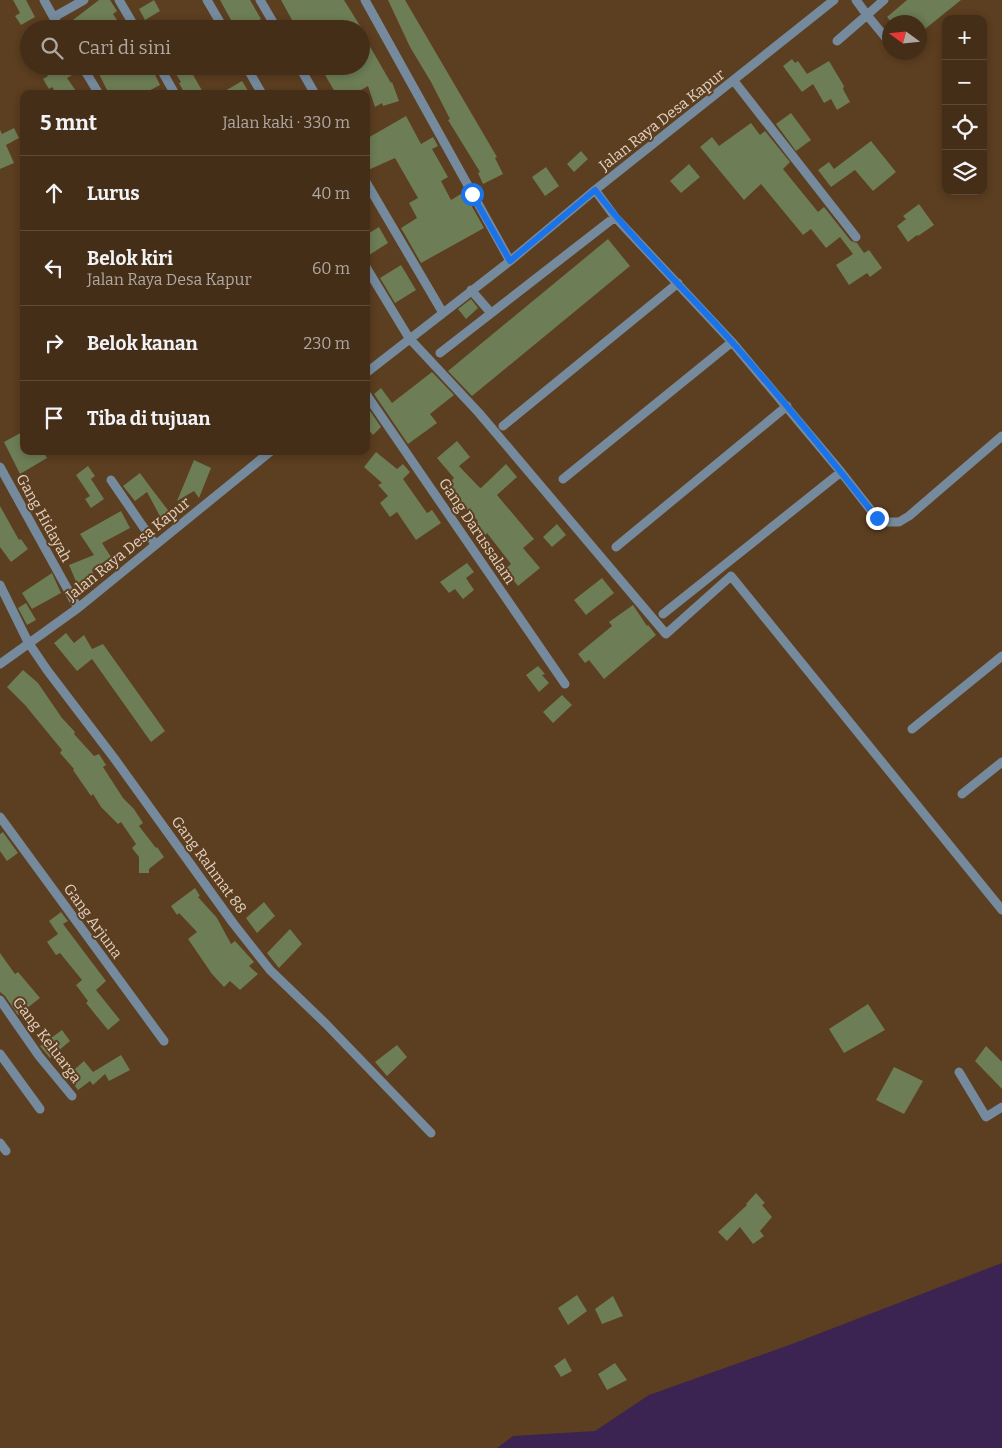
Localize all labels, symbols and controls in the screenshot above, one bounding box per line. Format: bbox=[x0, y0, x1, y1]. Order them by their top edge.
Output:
north arrow bbox=[882, 15, 927, 60]
map controls bbox=[942, 15, 987, 195]
button: + bbox=[942, 15, 987, 60]
search box bbox=[20, 20, 370, 75]
icon: search bbox=[38, 34, 66, 62]
text: Cari di sini bbox=[78, 36, 171, 59]
button: − bbox=[942, 60, 987, 105]
street label: Jalan Raya Desa Kapur bbox=[595, 65, 729, 175]
button: locate bbox=[942, 105, 987, 150]
text: 5 mnt bbox=[40, 110, 97, 136]
text: Jalan kaki · 330 m bbox=[222, 113, 350, 132]
button: layers bbox=[942, 150, 987, 195]
icon: ahead bbox=[40, 179, 68, 207]
text: Lurus bbox=[87, 182, 140, 205]
route start bbox=[461, 183, 484, 206]
text: 40 m bbox=[312, 184, 350, 203]
text: Belok kiri bbox=[87, 247, 173, 270]
icon: left bbox=[40, 254, 68, 282]
text: 60 m bbox=[312, 259, 350, 278]
text: Jalan Raya Desa Kapur bbox=[87, 270, 251, 289]
icon: right bbox=[40, 329, 68, 357]
text: Belok kanan bbox=[87, 332, 198, 355]
text: 230 m bbox=[303, 334, 350, 353]
icon: arrive bbox=[40, 404, 68, 432]
text: Tiba di tujuan bbox=[87, 407, 211, 430]
street label: Gang Hidayah bbox=[12, 471, 76, 566]
street label: Gang Darussalam bbox=[435, 475, 519, 588]
street label: Jalan Raya Desa Kapur bbox=[62, 493, 194, 605]
route end bbox=[866, 507, 889, 530]
street label: Gang Rahmat 88 bbox=[168, 813, 250, 917]
street label: Gang Arjuna bbox=[60, 880, 126, 962]
street label: Gang Keluarga bbox=[9, 994, 85, 1086]

